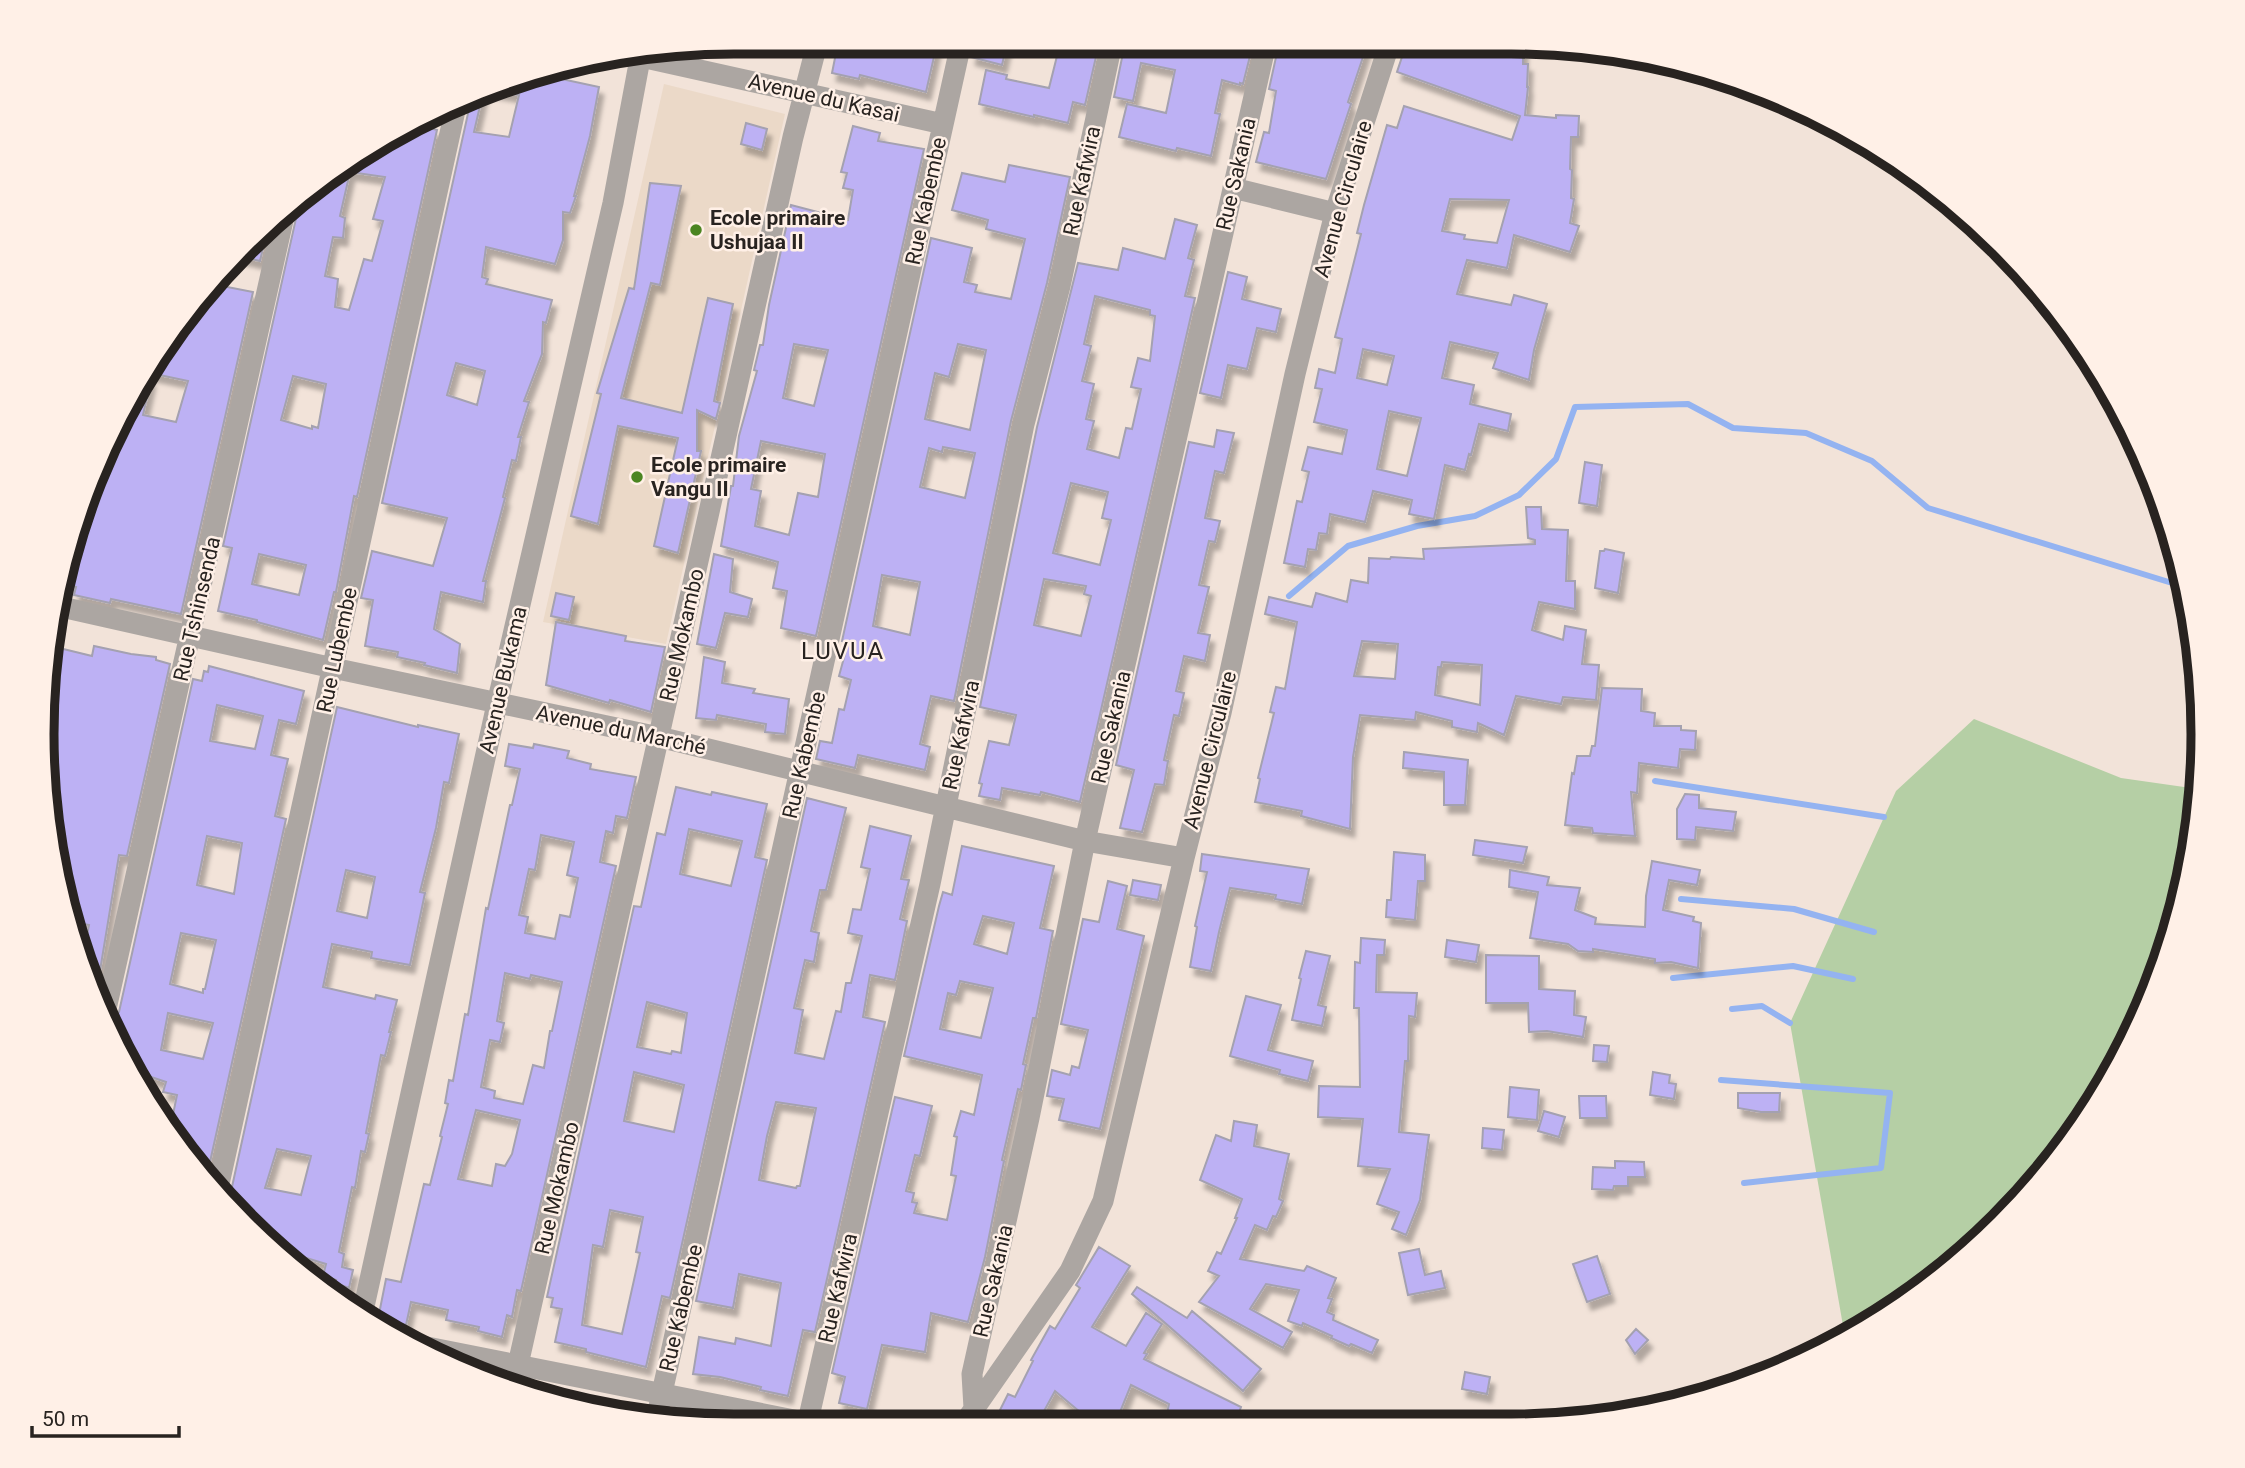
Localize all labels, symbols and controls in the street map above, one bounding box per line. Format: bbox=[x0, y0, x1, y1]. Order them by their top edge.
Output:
street label: Avenue du Kasai bbox=[746, 69, 902, 127]
street label: Rue Sakania bbox=[1211, 115, 1261, 233]
street label: Avenue Circulaire bbox=[1309, 118, 1377, 280]
street label: Rue Kafwira bbox=[1059, 124, 1105, 238]
street label: Rue Kabembe bbox=[901, 135, 951, 267]
place label: Ecole primaire Ushujaa II bbox=[710, 206, 845, 254]
marker: Ecole primaire Ushujaa II bbox=[688, 222, 704, 238]
place label: Ecole primaire Vangu II bbox=[651, 453, 786, 501]
marker: Ecole primaire Vangu II bbox=[629, 469, 645, 485]
street label: Rue Tshinsenda bbox=[169, 534, 225, 684]
street label: Rue Mokambo bbox=[655, 566, 709, 704]
street label: Rue Lubembe bbox=[312, 585, 362, 715]
street label: Avenue Bukama bbox=[474, 604, 532, 756]
district label: LUVUA bbox=[801, 637, 885, 665]
street label: Rue Sakania bbox=[1086, 668, 1136, 786]
street label: Avenue Circulaire bbox=[1179, 669, 1241, 831]
street label: Rue Kafwira bbox=[938, 678, 984, 792]
street label: Rue Kabembe bbox=[778, 689, 830, 821]
street label: Avenue du Marché bbox=[534, 700, 708, 760]
street label: Rue Mokambo bbox=[530, 1119, 584, 1257]
street label: Rue Sakania bbox=[968, 1222, 1018, 1340]
street label: Rue Kafwira bbox=[814, 1231, 862, 1345]
street label: Rue Kabembe bbox=[655, 1242, 707, 1374]
scale bar bbox=[32, 1394, 178, 1438]
text: 50 m bbox=[42, 1407, 89, 1431]

